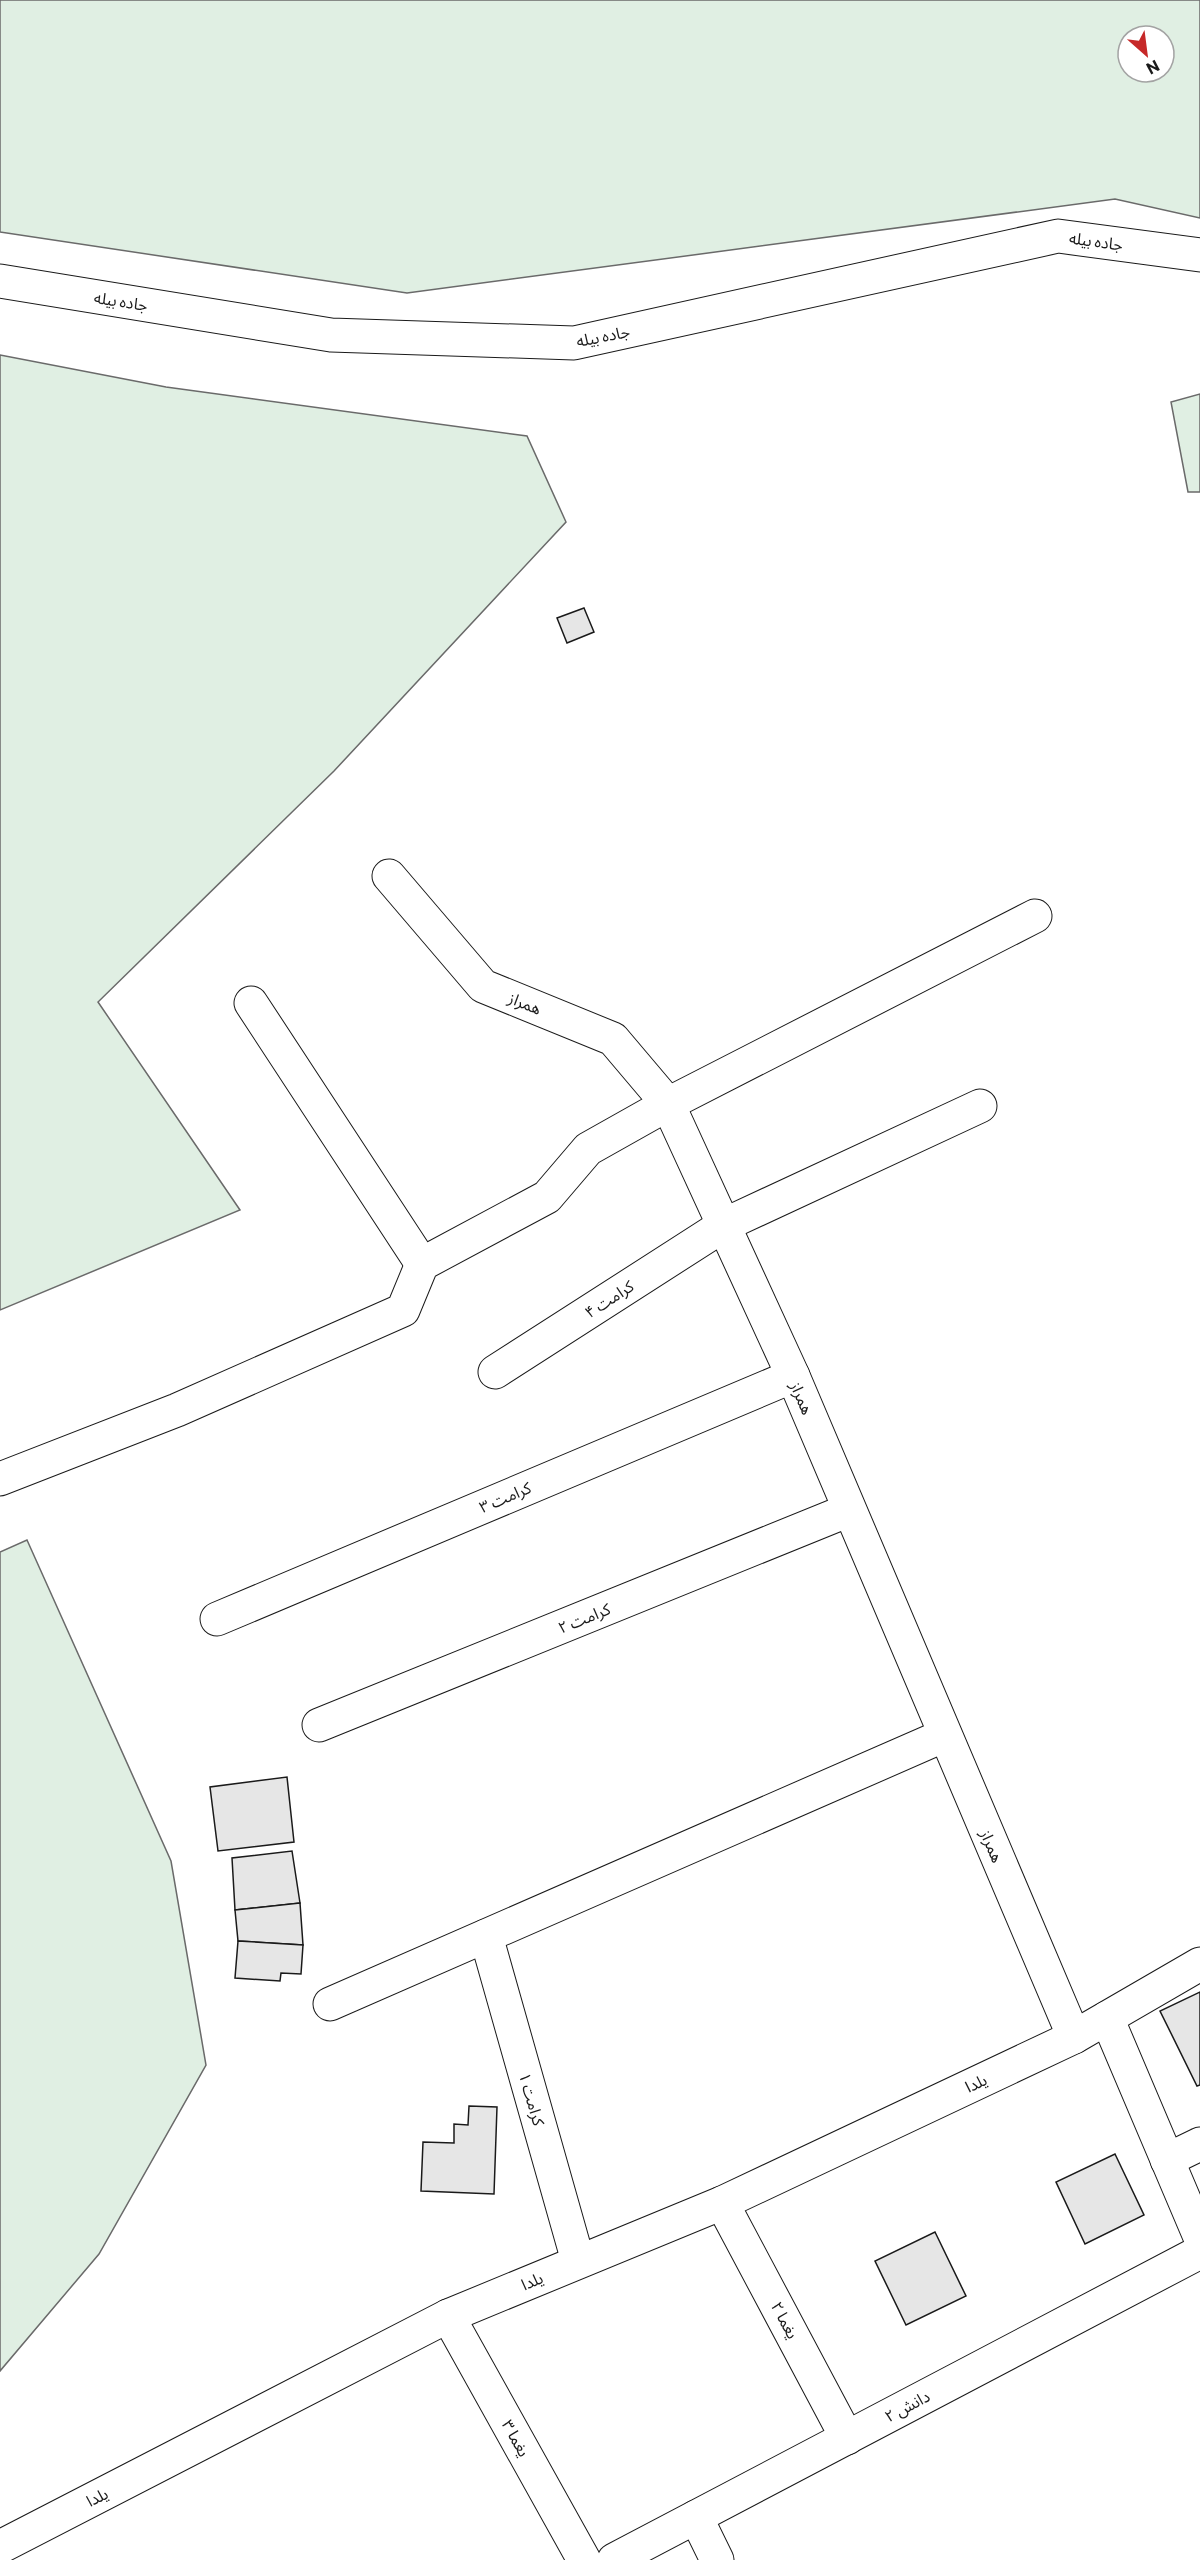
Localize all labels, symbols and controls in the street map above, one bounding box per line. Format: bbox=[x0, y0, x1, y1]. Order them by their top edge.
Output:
north arrow bbox=[1116, 24, 1176, 84]
text: N bbox=[1144, 56, 1163, 79]
street label: جاده بیله bbox=[1068, 227, 1124, 254]
street label: جاده بیله bbox=[93, 287, 149, 314]
street label: جاده بیله bbox=[575, 321, 631, 350]
street label: همراز bbox=[505, 987, 545, 1019]
street label: کرامت ۴ bbox=[581, 1276, 638, 1322]
street label: همراز bbox=[786, 1377, 818, 1418]
street label: کرامت ۳ bbox=[476, 1477, 534, 1517]
street label: کرامت ۲ bbox=[555, 1598, 613, 1637]
street label: همراز bbox=[976, 1825, 1008, 1866]
street label: یلدا bbox=[962, 2069, 990, 2096]
street label: کرامت ۱ bbox=[515, 2070, 549, 2128]
street label: یلدا bbox=[518, 2268, 546, 2294]
street label: یغما ۲ bbox=[768, 2298, 803, 2342]
street label: دانش ۲ bbox=[881, 2386, 933, 2426]
street label: یغما ۳ bbox=[499, 2416, 534, 2460]
street label: یلدا bbox=[83, 2483, 111, 2510]

